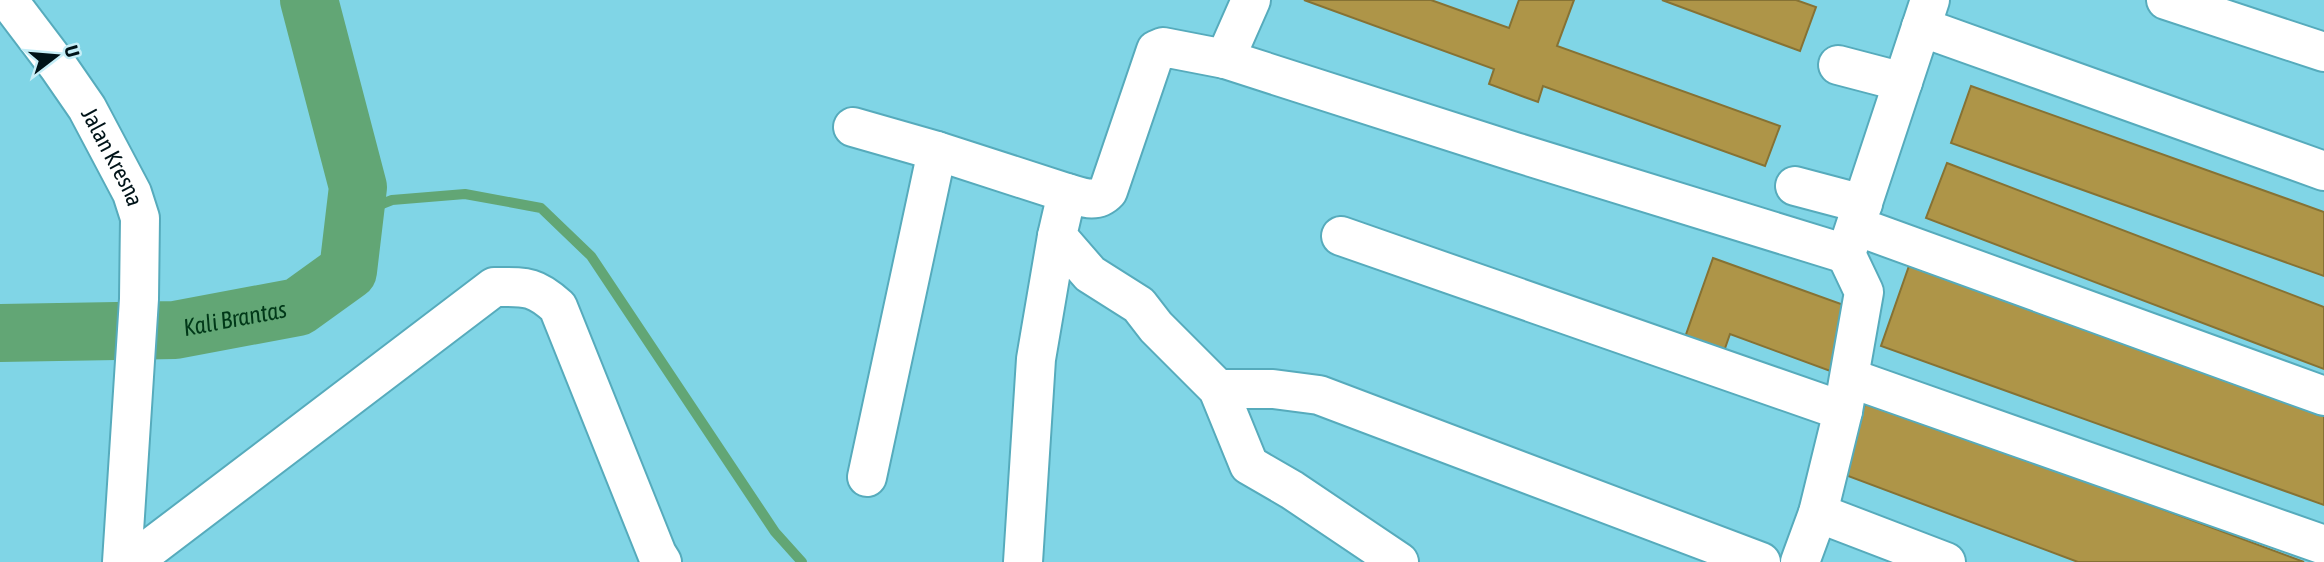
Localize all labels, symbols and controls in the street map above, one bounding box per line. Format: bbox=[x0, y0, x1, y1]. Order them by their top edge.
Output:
north arrow bbox=[21, 21, 91, 91]
text: U bbox=[60, 43, 84, 60]
street label: Jalan Kresna bbox=[76, 103, 148, 209]
water label: Kali Brantas bbox=[181, 295, 289, 341]

